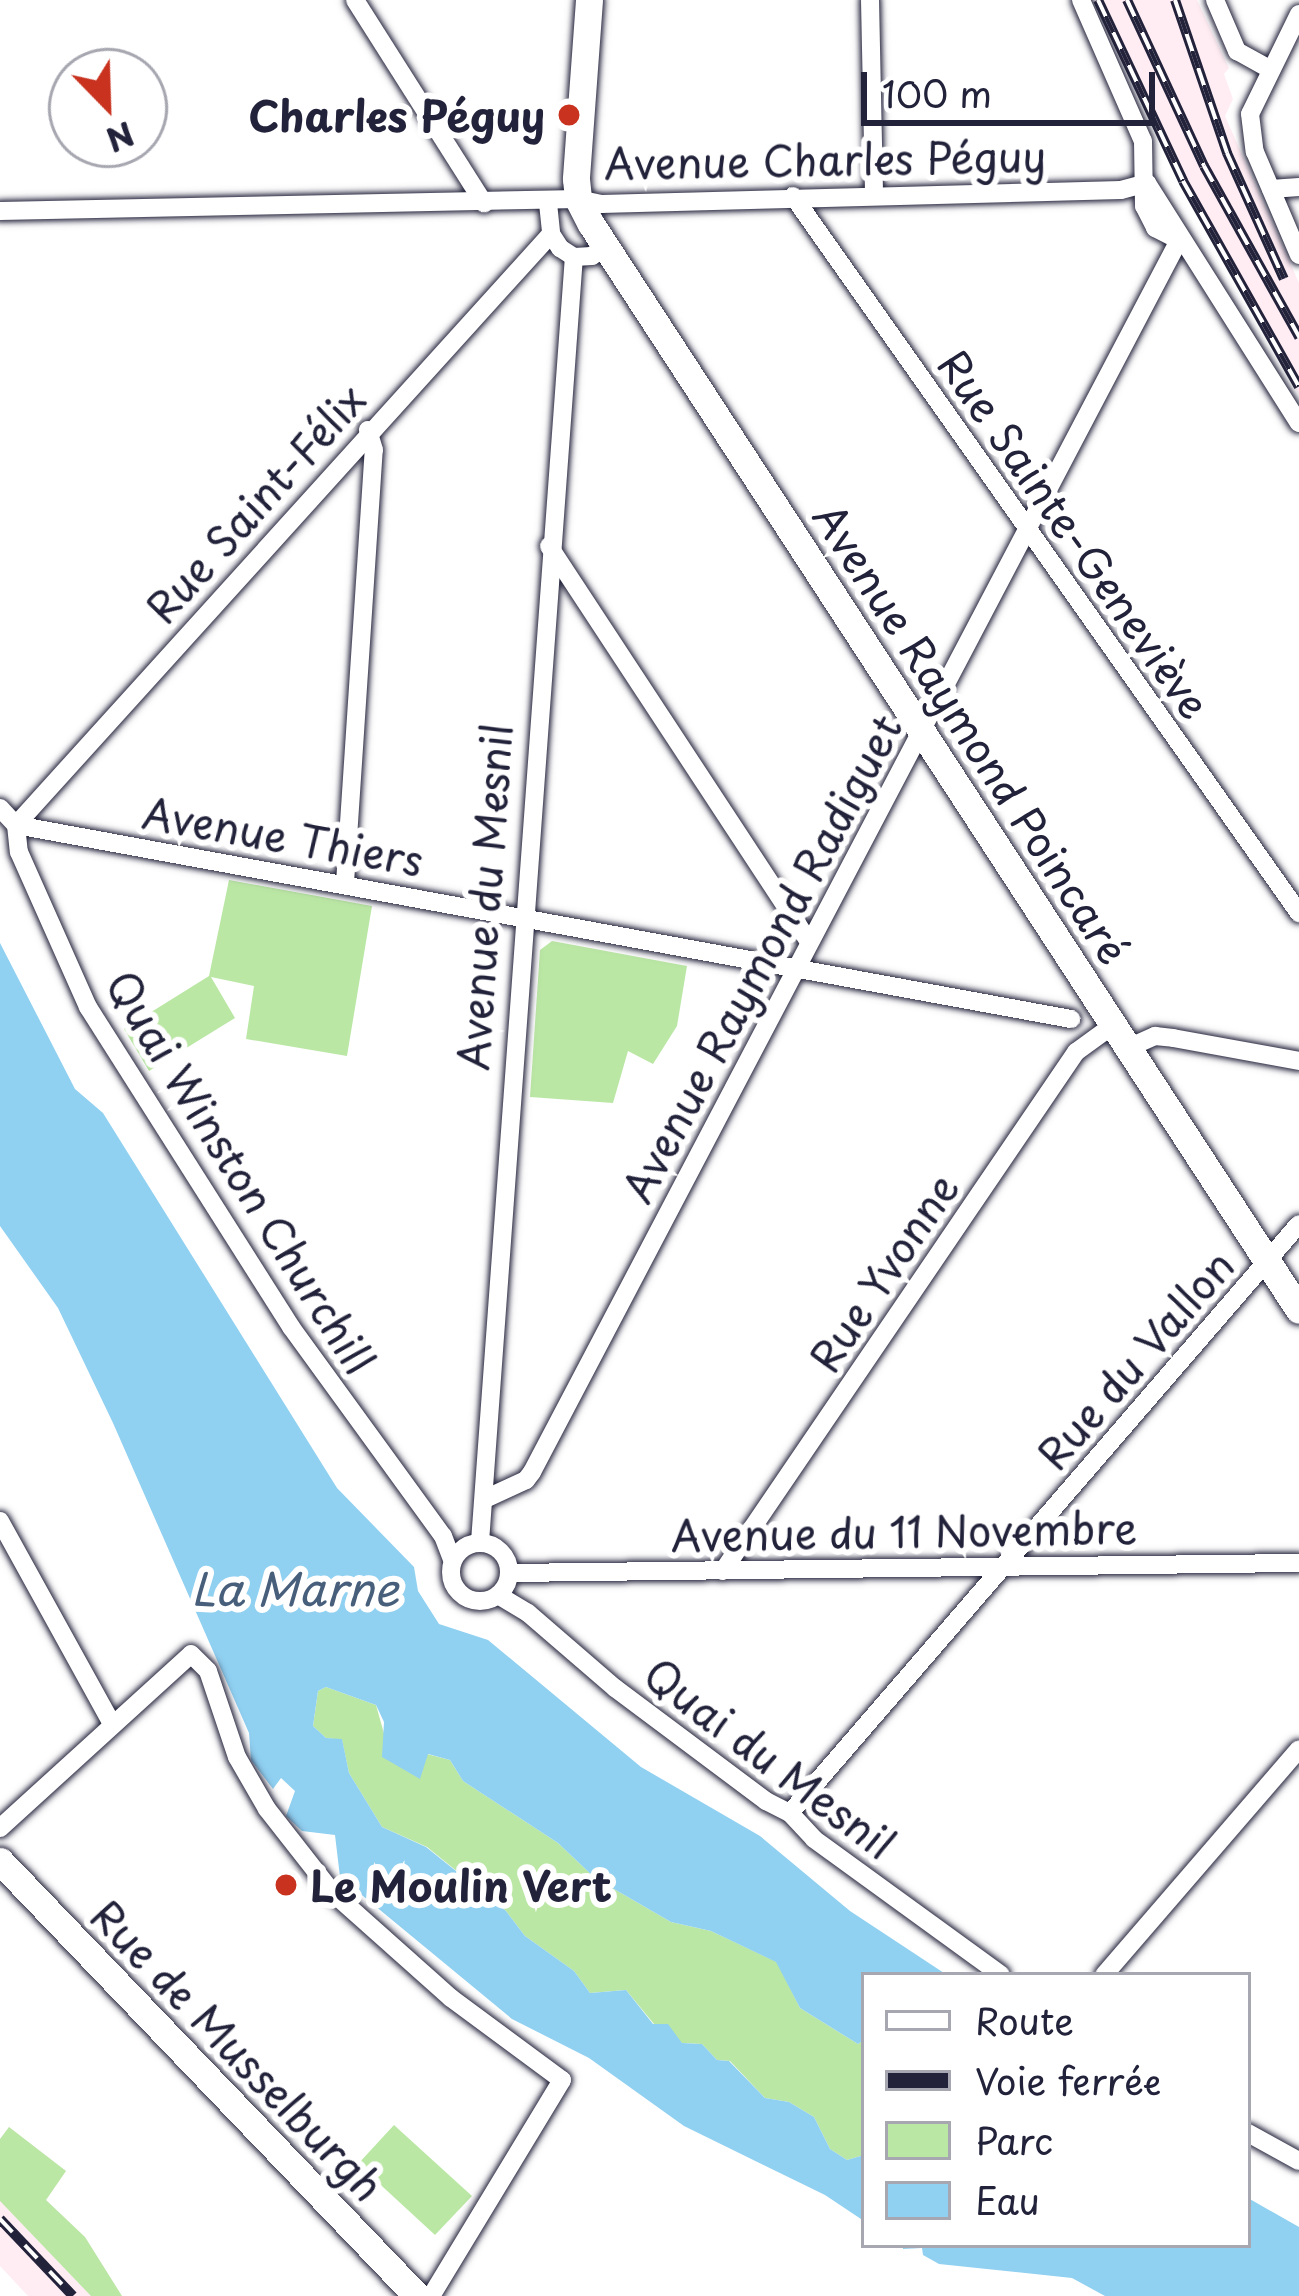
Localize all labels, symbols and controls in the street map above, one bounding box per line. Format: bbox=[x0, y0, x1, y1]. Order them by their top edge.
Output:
north arrow bbox=[48, 48, 168, 168]
scale bar bbox=[867, 48, 1161, 122]
text: 100 m bbox=[882, 66, 992, 120]
place label: Charles Péguy bbox=[245, 90, 545, 140]
marker: Charles Péguy bbox=[556, 102, 582, 128]
text: N bbox=[99, 110, 143, 166]
street label: Avenue Charles Péguy bbox=[602, 130, 1048, 188]
street label: Rue Sainte-Geneviève bbox=[928, 339, 1222, 729]
street label: Rue Saint-Félix bbox=[134, 373, 376, 633]
street label: Avenue Raymond Poincaré bbox=[805, 494, 1139, 972]
street label: Avenue Raymond Radiguet bbox=[612, 709, 910, 1207]
street label: Avenue du Mesnil bbox=[447, 722, 521, 1072]
street label: Avenue Thiers bbox=[140, 787, 426, 885]
street label: Quai Winston Churchill bbox=[96, 961, 386, 1383]
street label: Rue Yvonne bbox=[797, 1161, 969, 1383]
street label: Rue du Vallon bbox=[1025, 1238, 1245, 1480]
street label: Avenue du 11 Novembre bbox=[668, 1502, 1140, 1560]
water label: La Marne bbox=[190, 1561, 400, 1615]
street label: Quai du Mesnil bbox=[635, 1647, 905, 1869]
place label: Le Moulin Vert bbox=[310, 1860, 614, 1910]
marker: Le Moulin Vert bbox=[273, 1872, 299, 1898]
street label: Rue de Musselburgh bbox=[79, 1887, 397, 2213]
legend bbox=[861, 1972, 1251, 2248]
text: Route bbox=[975, 1993, 1074, 2047]
text: Voie ferrée bbox=[975, 2053, 1161, 2107]
text: Parc bbox=[975, 2113, 1053, 2167]
text: Eau bbox=[975, 2173, 1040, 2227]

